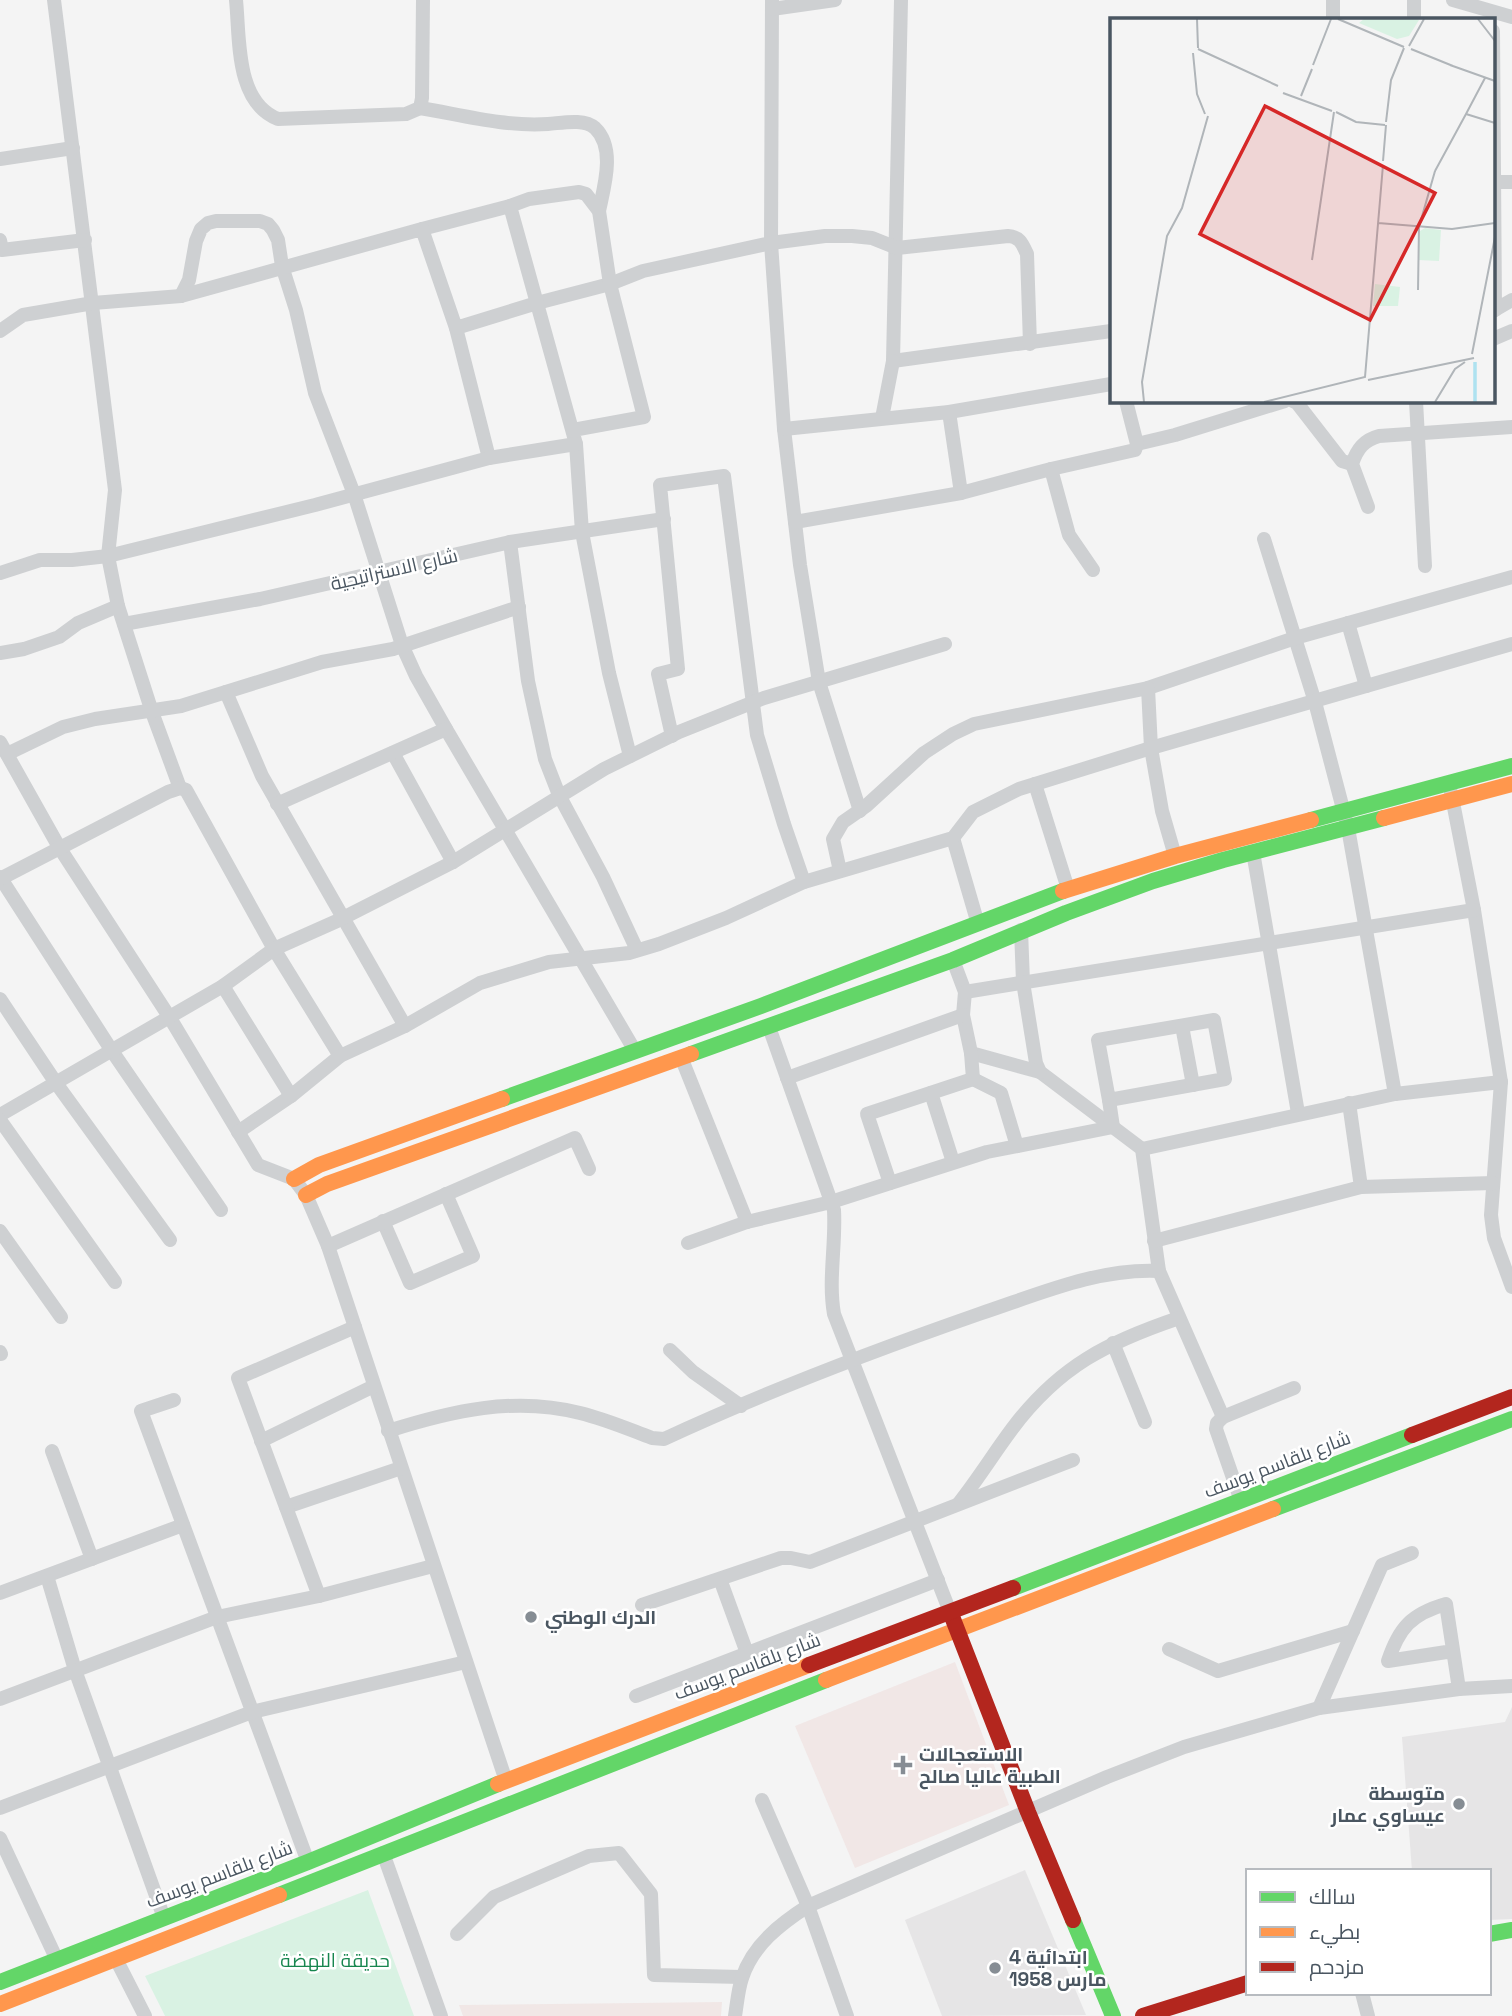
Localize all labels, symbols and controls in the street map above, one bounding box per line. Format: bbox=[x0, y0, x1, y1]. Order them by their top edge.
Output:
inset map bbox=[1110, 18, 1494, 402]
street label: شارع الاستراتيجية bbox=[328, 543, 460, 597]
street label: شارع بلقاسم يوسف bbox=[1200, 1425, 1355, 1505]
place label: الدرك الوطني bbox=[545, 1605, 656, 1633]
marker: الدرك الوطني bbox=[523, 1609, 539, 1625]
street label: شارع بلقاسم يوسف bbox=[670, 1627, 825, 1707]
place label: الاستعجالات الطبية عاليا صالح bbox=[919, 1742, 1061, 1790]
marker: الاستعجالات الطبية عاليا صالح bbox=[893, 1755, 913, 1775]
place label: متوسطة عيساوي عمار bbox=[1330, 1781, 1445, 1831]
marker: متوسطة عيساوي عمار bbox=[1451, 1796, 1467, 1812]
street label: شارع بلقاسم يوسف bbox=[142, 1835, 297, 1915]
legend bbox=[1246, 1869, 1491, 1995]
text: سالك bbox=[1309, 1883, 1356, 1910]
text: بطيء bbox=[1309, 1918, 1360, 1948]
place label: ابتدائية 4 مارس 1958 bbox=[1009, 1945, 1106, 1992]
park label: حديقة النهضة bbox=[280, 1948, 390, 1973]
text: مزدحم bbox=[1309, 1953, 1364, 1981]
marker: ابتدائية 4 مارس 1958 bbox=[987, 1960, 1003, 1976]

